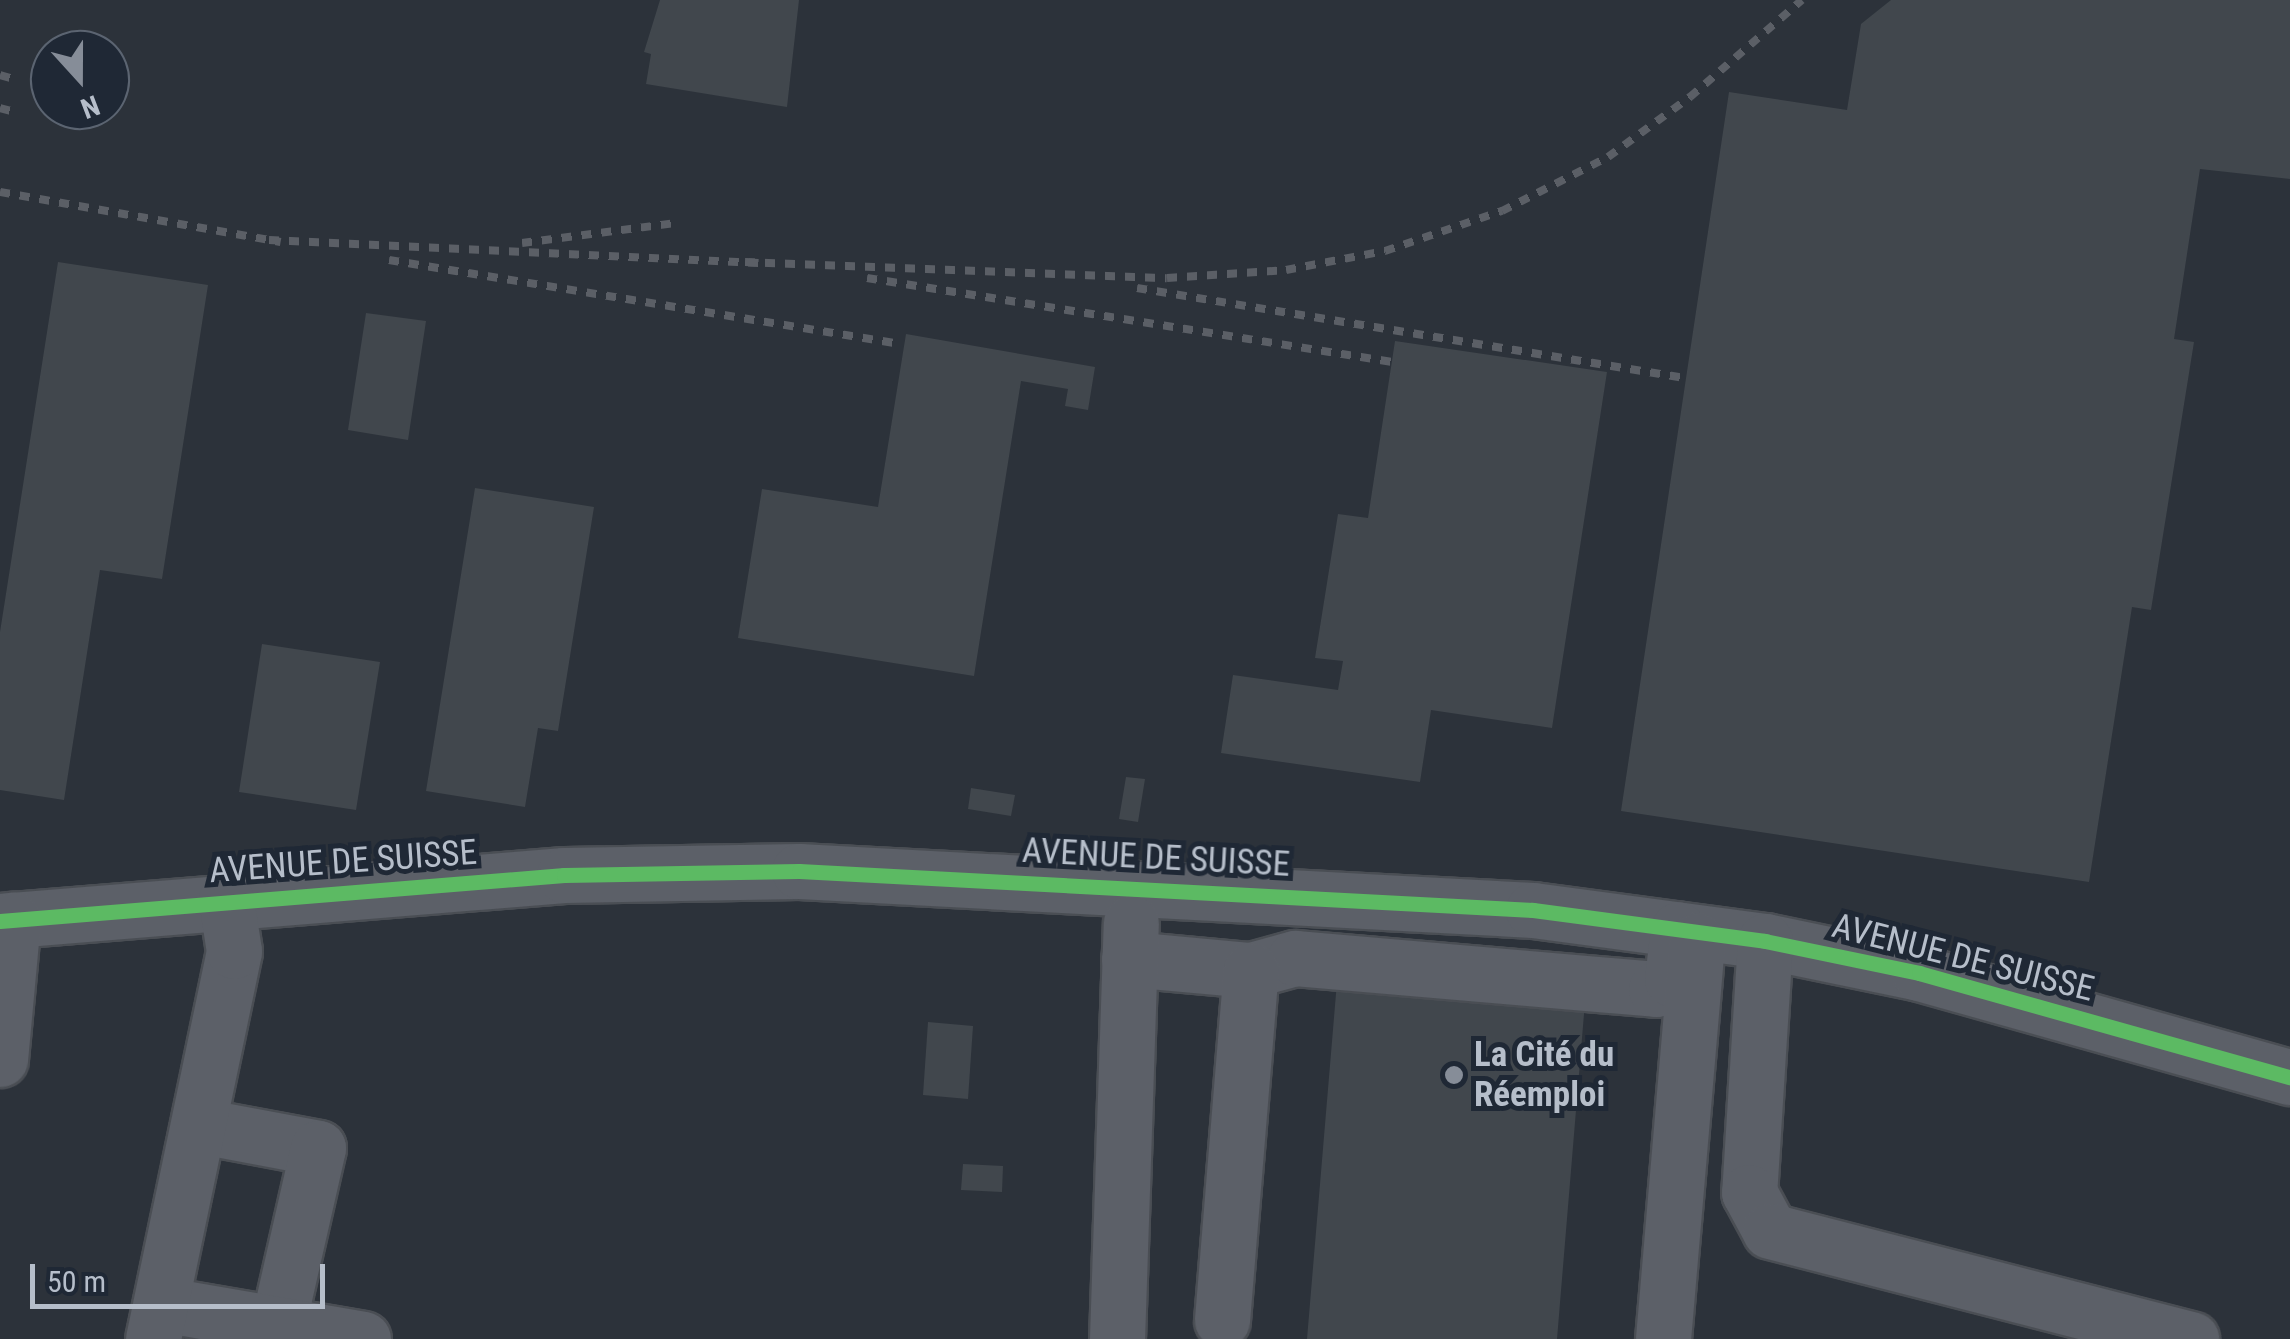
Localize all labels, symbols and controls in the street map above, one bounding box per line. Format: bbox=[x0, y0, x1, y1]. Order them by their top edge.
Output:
north arrow bbox=[30, 30, 130, 130]
text: N bbox=[76, 88, 104, 125]
street label: AVENUE DE SUISSE bbox=[1021, 830, 1291, 886]
street label: AVENUE DE SUISSE bbox=[208, 832, 478, 892]
street label: AVENUE DE SUISSE bbox=[1828, 905, 2098, 1011]
place label: La Cité du Réemploi bbox=[1474, 1034, 1614, 1116]
marker: La Cité du Réemploi bbox=[1443, 1064, 1465, 1086]
scale bar bbox=[35, 1244, 330, 1306]
text: 50 m bbox=[47, 1264, 106, 1299]

